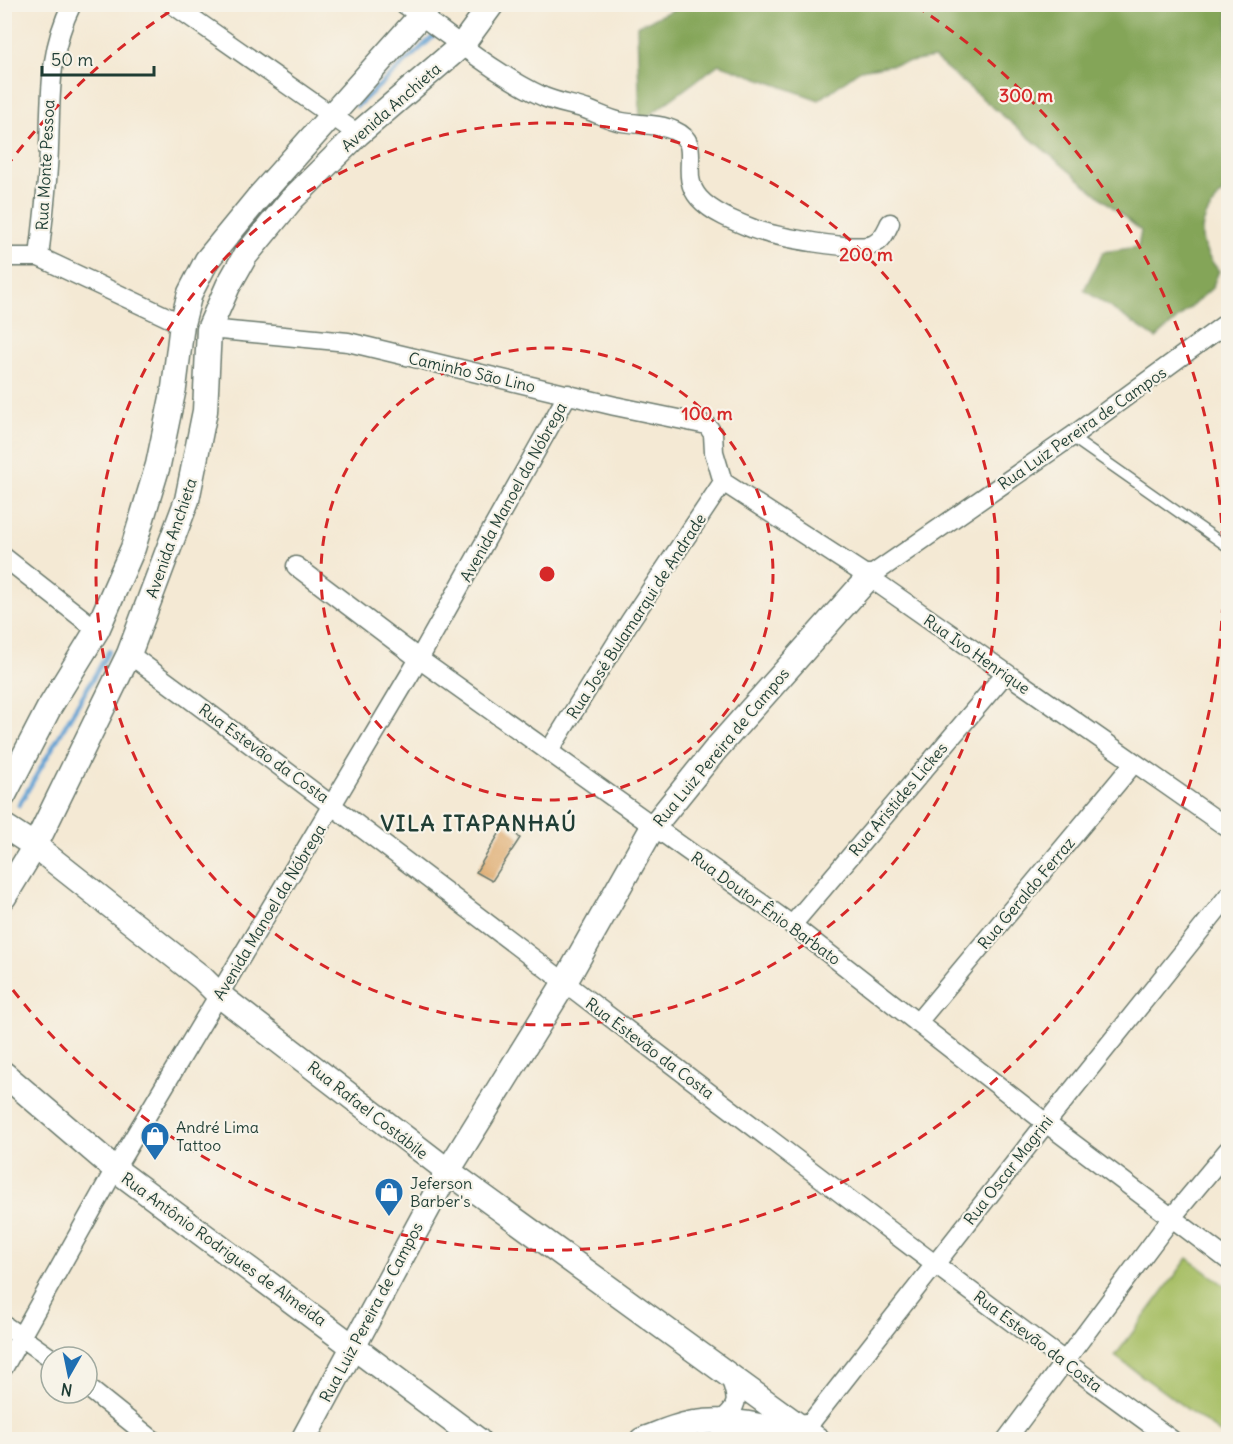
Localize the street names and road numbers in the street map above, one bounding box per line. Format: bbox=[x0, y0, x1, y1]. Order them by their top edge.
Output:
street label: Avenida Anchieta bbox=[337, 58, 445, 156]
street label: Rua Monte Pessoa bbox=[32, 99, 58, 231]
street label: Caminho São Lino bbox=[407, 348, 537, 396]
street label: Rua Luiz Pereira de Campos bbox=[994, 362, 1170, 494]
street label: Avenida Manoel da Nóbrega bbox=[455, 399, 571, 585]
street label: Avenida Anchieta bbox=[141, 475, 201, 601]
street label: Rua José Bulamarqui de Andrade bbox=[562, 510, 710, 722]
street label: Rua Ivo Henrique bbox=[920, 610, 1034, 698]
street label: Rua Luiz Pereira de Campos bbox=[649, 664, 793, 830]
street label: Rua Estevão da Costa bbox=[195, 699, 333, 807]
street label: Rua Aristides Lickes bbox=[845, 738, 951, 860]
street label: Avenida Manoel da Nóbrega bbox=[208, 820, 330, 1004]
street label: Rua Geraldo Ferraz bbox=[973, 833, 1079, 953]
street label: Rua Doutor Ênio Barbato bbox=[687, 847, 845, 969]
street label: Rua Estevão da Costa bbox=[582, 993, 718, 1103]
street label: Rua Rafael Costábile bbox=[304, 1057, 432, 1163]
street label: Rua Oscar Magrini bbox=[959, 1111, 1057, 1229]
street label: Rua Antônio Rodrigues de Almeida bbox=[118, 1168, 330, 1330]
street label: Rua Luiz Pereira de Campos bbox=[315, 1219, 427, 1405]
street label: Rua Estevão da Costa bbox=[970, 1286, 1106, 1396]

